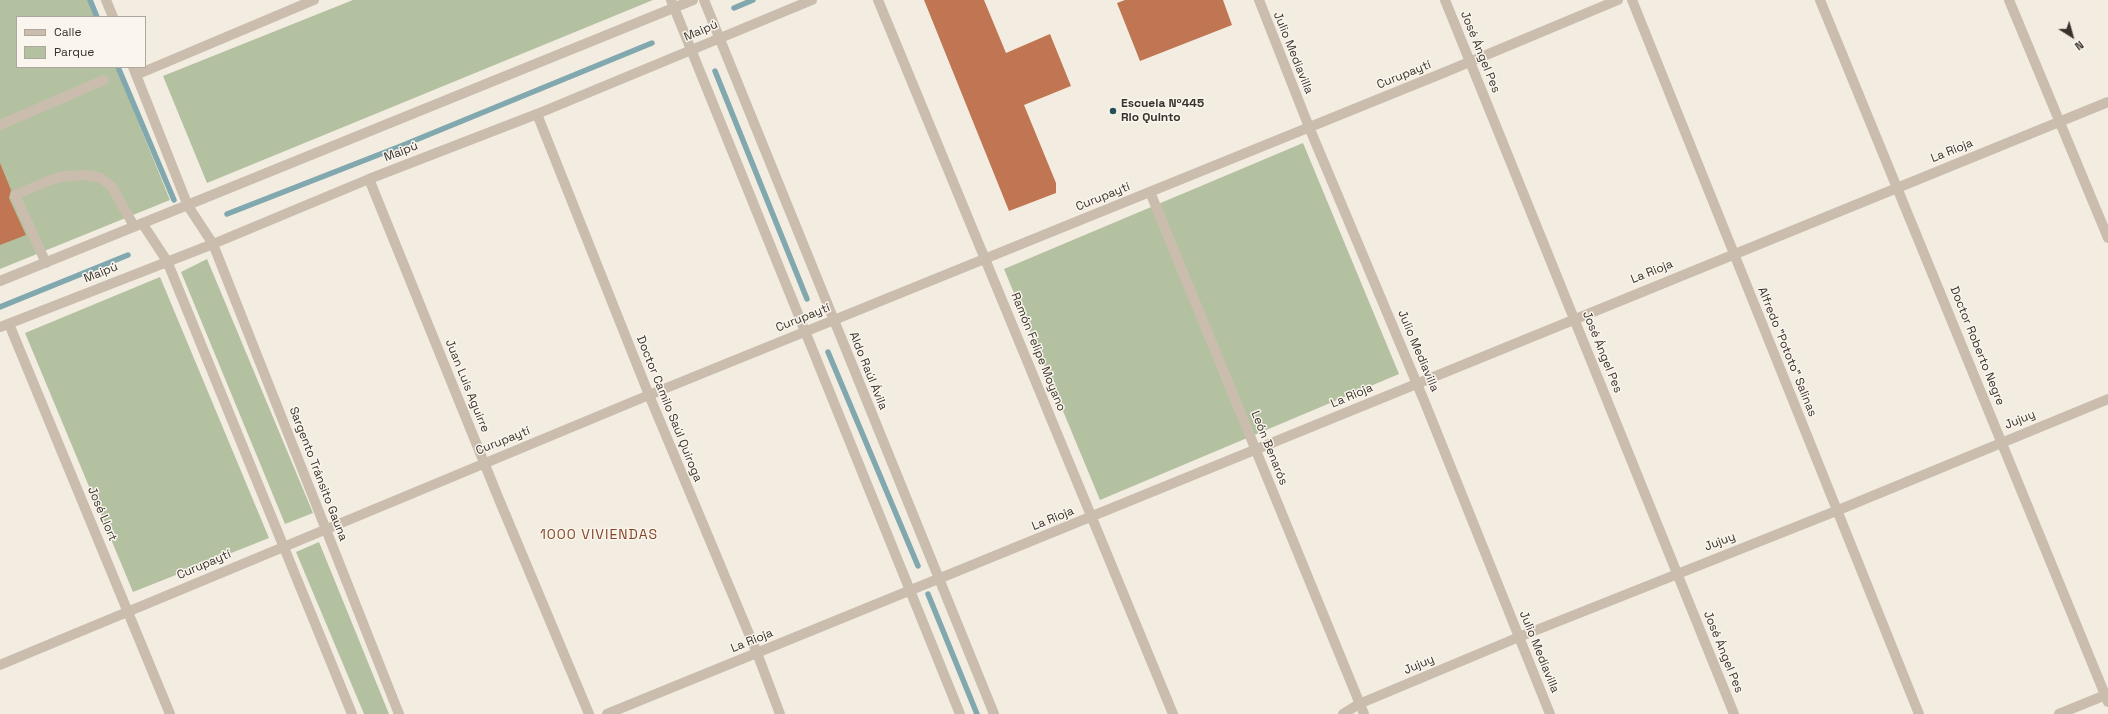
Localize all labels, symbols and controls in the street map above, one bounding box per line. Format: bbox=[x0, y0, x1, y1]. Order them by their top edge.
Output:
street label: José Ángel Pes bbox=[1457, 9, 1503, 95]
street label: Julio Mediavilla bbox=[1270, 10, 1316, 96]
legend bbox=[16, 16, 146, 68]
north arrow bbox=[2052, 16, 2092, 56]
street label: Maipú bbox=[682, 17, 720, 45]
text: Calle bbox=[54, 24, 82, 40]
text: N bbox=[2072, 38, 2086, 53]
text: Parque bbox=[54, 44, 94, 60]
street label: Curupaytí bbox=[1375, 58, 1433, 92]
place label: Escuela Nº445 Rio Quinto bbox=[1121, 97, 1204, 125]
marker: Escuela Nº445 Rio Quinto bbox=[1108, 106, 1118, 116]
street label: La Rioja bbox=[1929, 136, 1975, 166]
street label: Maipú bbox=[382, 139, 420, 165]
street label: Curupaytí bbox=[1074, 180, 1132, 214]
street label: La Rioja bbox=[1629, 257, 1675, 287]
street label: Maipú bbox=[82, 260, 120, 286]
street label: Doctor Roberto Negre bbox=[1947, 284, 2007, 408]
street label: Alfredo "Pototo" Salinas bbox=[1754, 285, 1820, 419]
street label: Ramón Felipe Moyano bbox=[1008, 291, 1068, 413]
street label: Curupaytí bbox=[774, 301, 832, 335]
street label: Julio Mediavilla bbox=[1394, 308, 1442, 394]
street label: José Ángel Pes bbox=[1579, 309, 1625, 395]
street label: Aldo Raúl Ávila bbox=[846, 330, 890, 412]
street label: Doctor Camilo Saúl Quiroga bbox=[633, 334, 705, 484]
street label: Juan Luis Aguirre bbox=[442, 337, 492, 435]
street label: La Rioja bbox=[1329, 381, 1375, 411]
street label: Sargento Tránsito Gauna bbox=[286, 405, 350, 543]
street label: Jujuy bbox=[2003, 407, 2037, 433]
street label: León Benarós bbox=[1248, 409, 1290, 487]
street label: Curupaytí bbox=[474, 424, 532, 458]
street label: José Llort bbox=[84, 485, 120, 543]
street label: La Rioja bbox=[1030, 504, 1076, 534]
district label: 1000 VIVIENDAS bbox=[540, 527, 658, 543]
street label: Jujuy bbox=[1703, 530, 1737, 554]
street label: Curupaytí bbox=[175, 547, 233, 583]
street label: Julio Mediavilla bbox=[1516, 609, 1562, 695]
street label: José Ángel Pes bbox=[1700, 609, 1746, 695]
street label: La Rioja bbox=[729, 626, 775, 656]
street label: Jujuy bbox=[1402, 652, 1436, 678]

